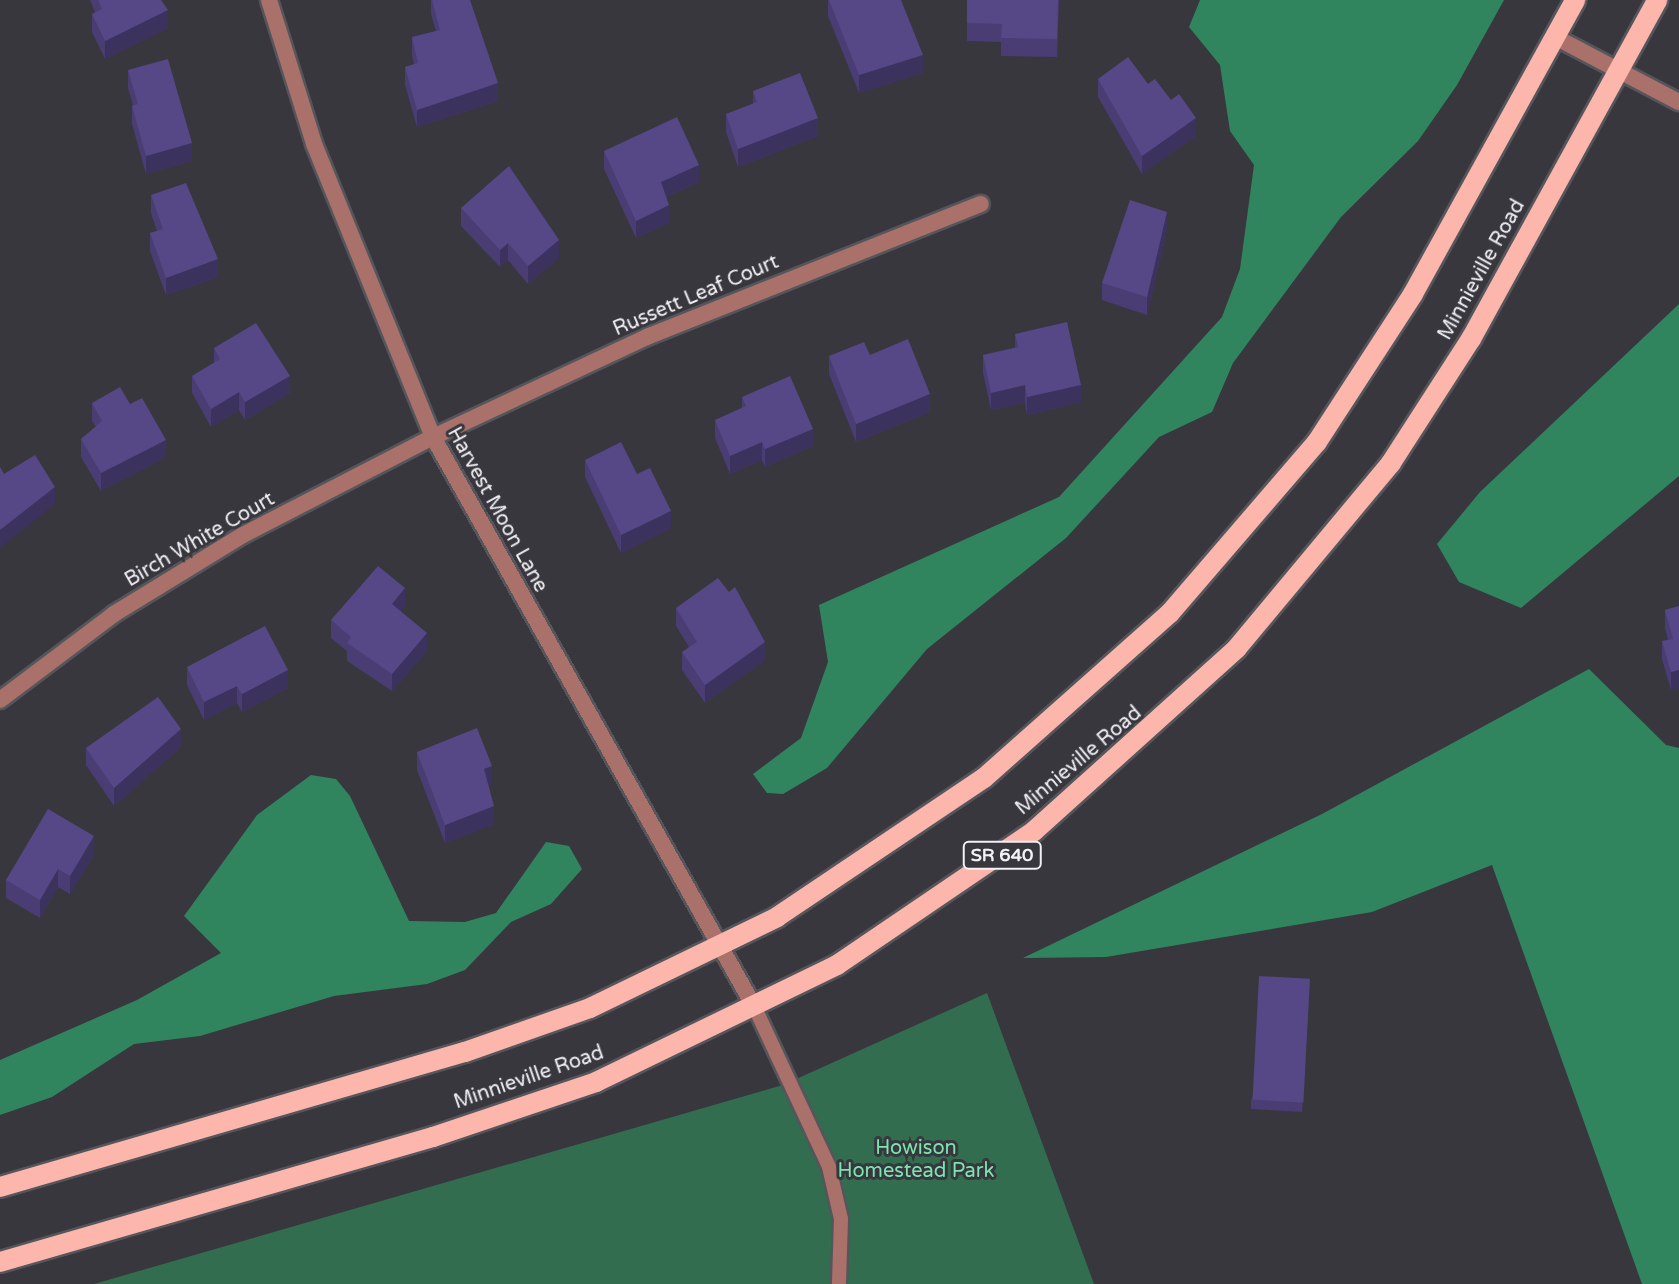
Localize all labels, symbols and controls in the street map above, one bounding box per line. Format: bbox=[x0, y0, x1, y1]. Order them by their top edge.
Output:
street label: Minnieville Road bbox=[1433, 196, 1531, 344]
street label: Russett Leaf Court bbox=[610, 250, 782, 342]
street label: Harvest Moon Lane bbox=[442, 423, 552, 597]
street label: Birch White Court bbox=[121, 487, 279, 593]
street label: Minnieville Road bbox=[1011, 701, 1147, 821]
road number: SR 640 bbox=[962, 841, 1042, 869]
street label: Minnieville Road bbox=[451, 1041, 607, 1115]
park label: Howison Homestead Park bbox=[838, 1137, 994, 1184]

